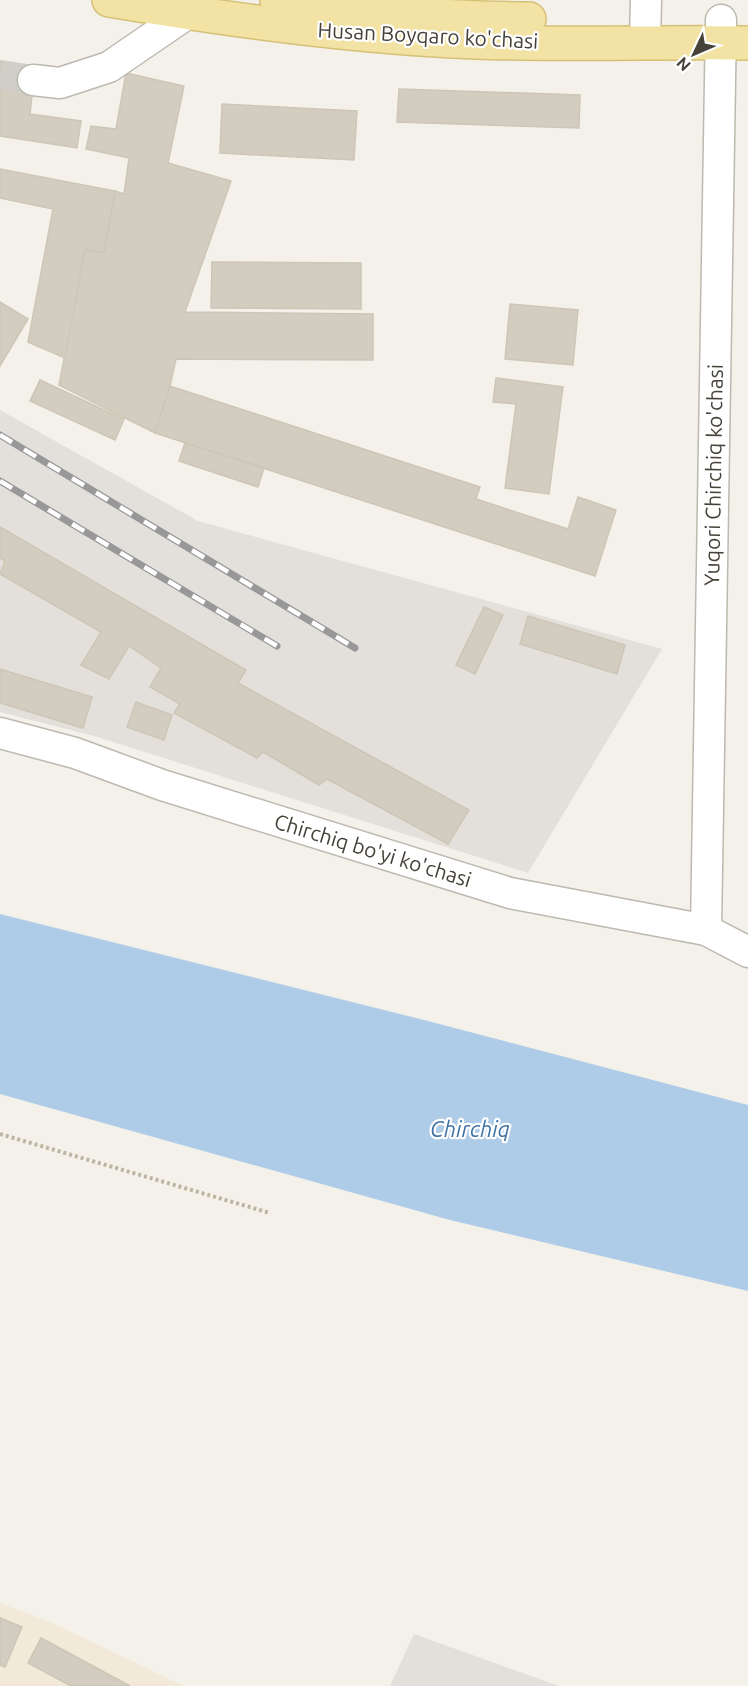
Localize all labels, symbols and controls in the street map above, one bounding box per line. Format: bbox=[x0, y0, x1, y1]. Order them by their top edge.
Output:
street label: Husan Boyqaro ko'chasi bbox=[317, 17, 539, 53]
north arrow bbox=[664, 24, 724, 84]
text: N bbox=[673, 54, 694, 75]
street label: Yuqori Chirchiq ko'chasi bbox=[699, 364, 727, 586]
street label: Chirchiq bo'yi ko'chasi bbox=[271, 809, 475, 891]
water label: Chirchiq bbox=[430, 1116, 510, 1141]

